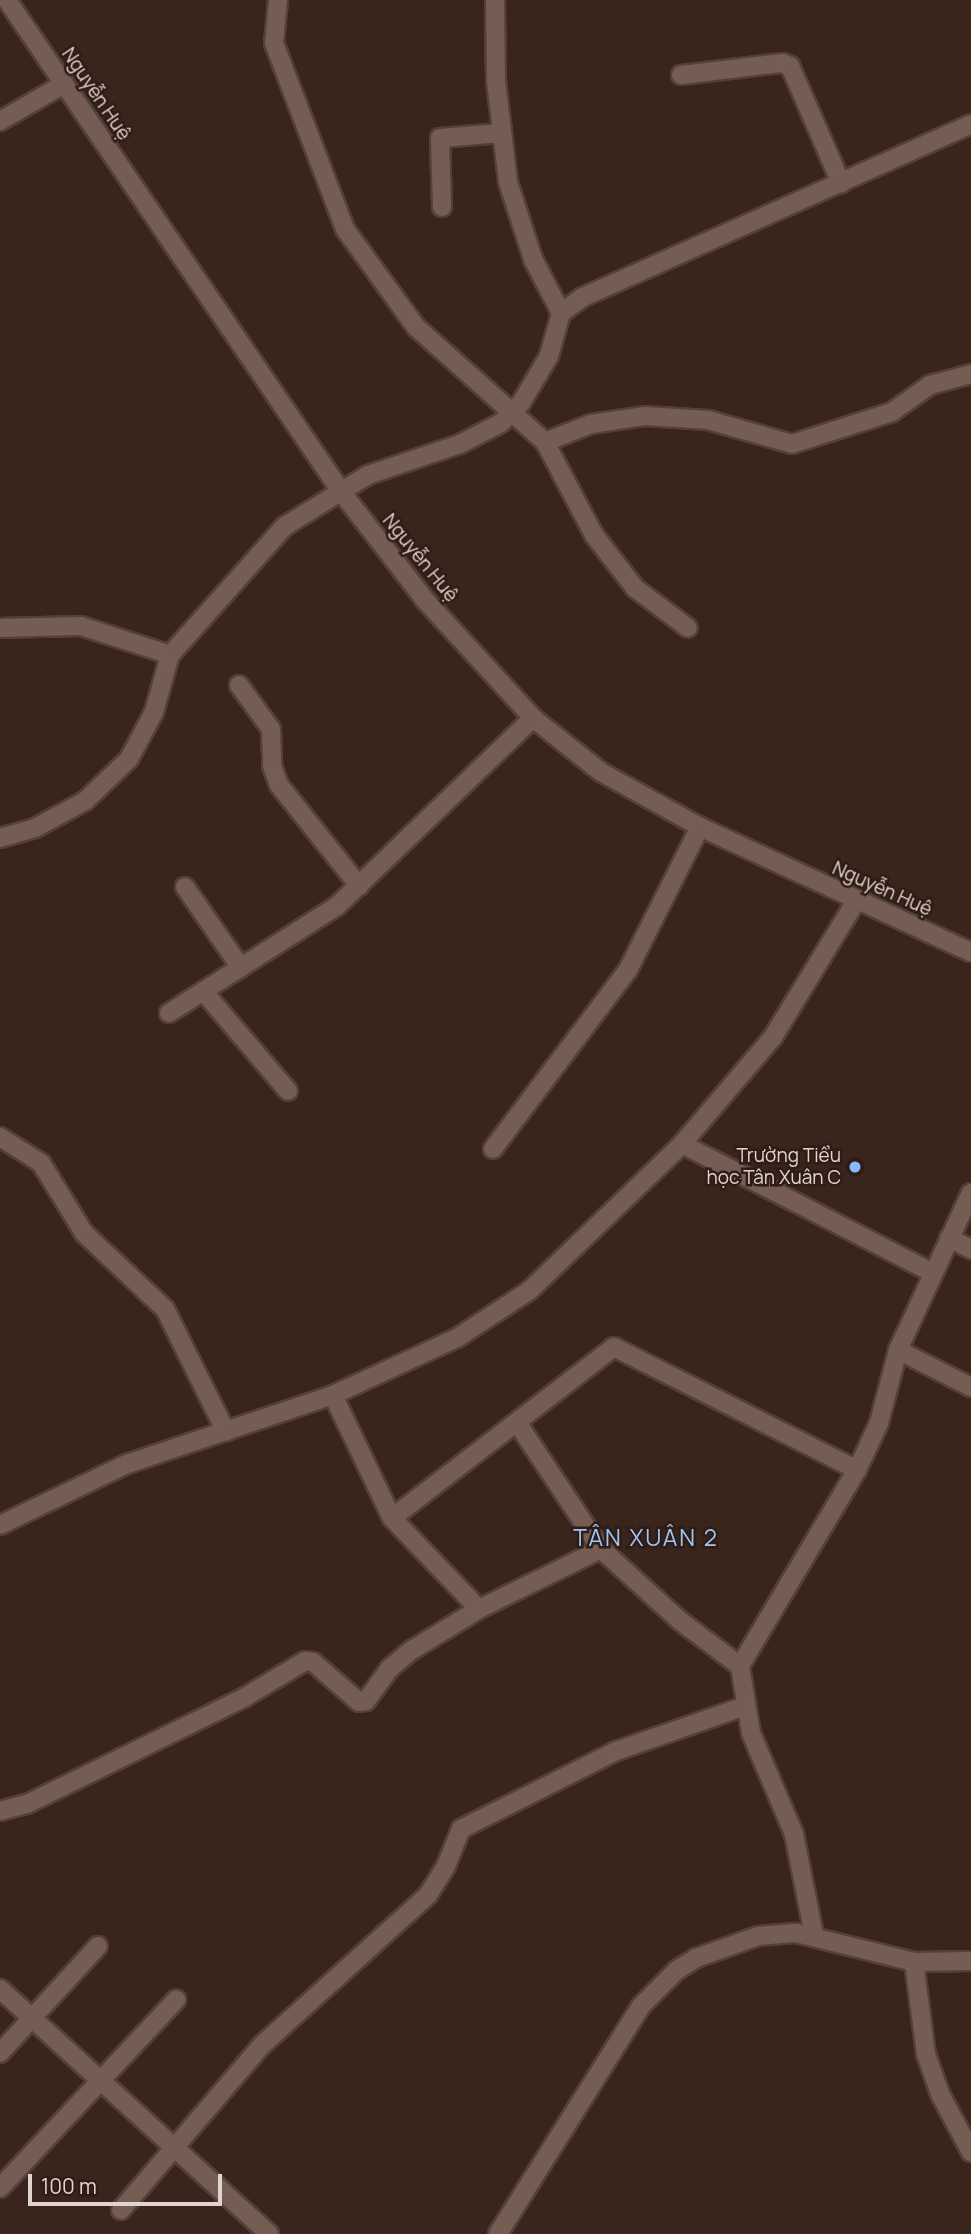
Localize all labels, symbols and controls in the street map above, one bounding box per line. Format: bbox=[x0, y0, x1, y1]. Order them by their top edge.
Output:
street label: Nguyễn Huệ bbox=[57, 43, 135, 145]
street label: Nguyễn Huệ bbox=[378, 509, 462, 607]
street label: Nguyễn Huệ bbox=[829, 857, 935, 921]
place label: Trường Tiểu học Tân Xuân C bbox=[706, 1145, 841, 1189]
marker: Trường Tiểu học Tân Xuân C bbox=[847, 1159, 863, 1175]
district label: TÂN XUÂN 2 bbox=[574, 1523, 718, 1551]
scale bar bbox=[32, 2160, 226, 2204]
text: 100 m bbox=[41, 2172, 97, 2200]

